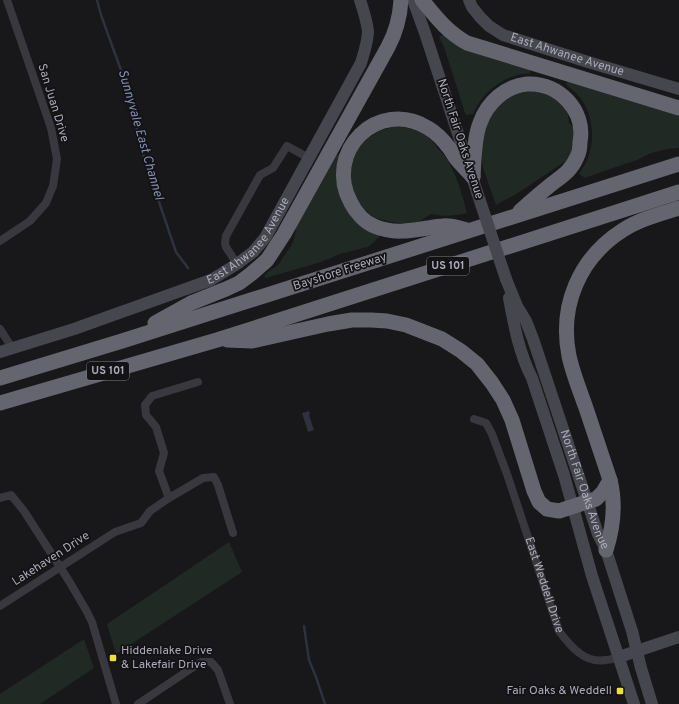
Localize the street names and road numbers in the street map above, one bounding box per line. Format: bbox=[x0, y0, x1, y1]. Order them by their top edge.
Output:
street label: East Ahwanee Avenue bbox=[508, 30, 626, 80]
street label: San Juan Drive bbox=[33, 62, 73, 144]
street label: North Fair Oaks Avenue bbox=[433, 77, 487, 201]
street label: East Ahwanee Avenue bbox=[204, 195, 294, 289]
street label: Bayshore Freeway bbox=[291, 249, 389, 295]
road number: US 101 bbox=[427, 257, 469, 275]
road number: US 101 bbox=[87, 362, 129, 380]
street label: North Fair Oaks Avenue bbox=[556, 428, 612, 552]
street label: Lakehaven Drive bbox=[9, 528, 93, 590]
street label: East Weddell Drive bbox=[520, 535, 567, 635]

